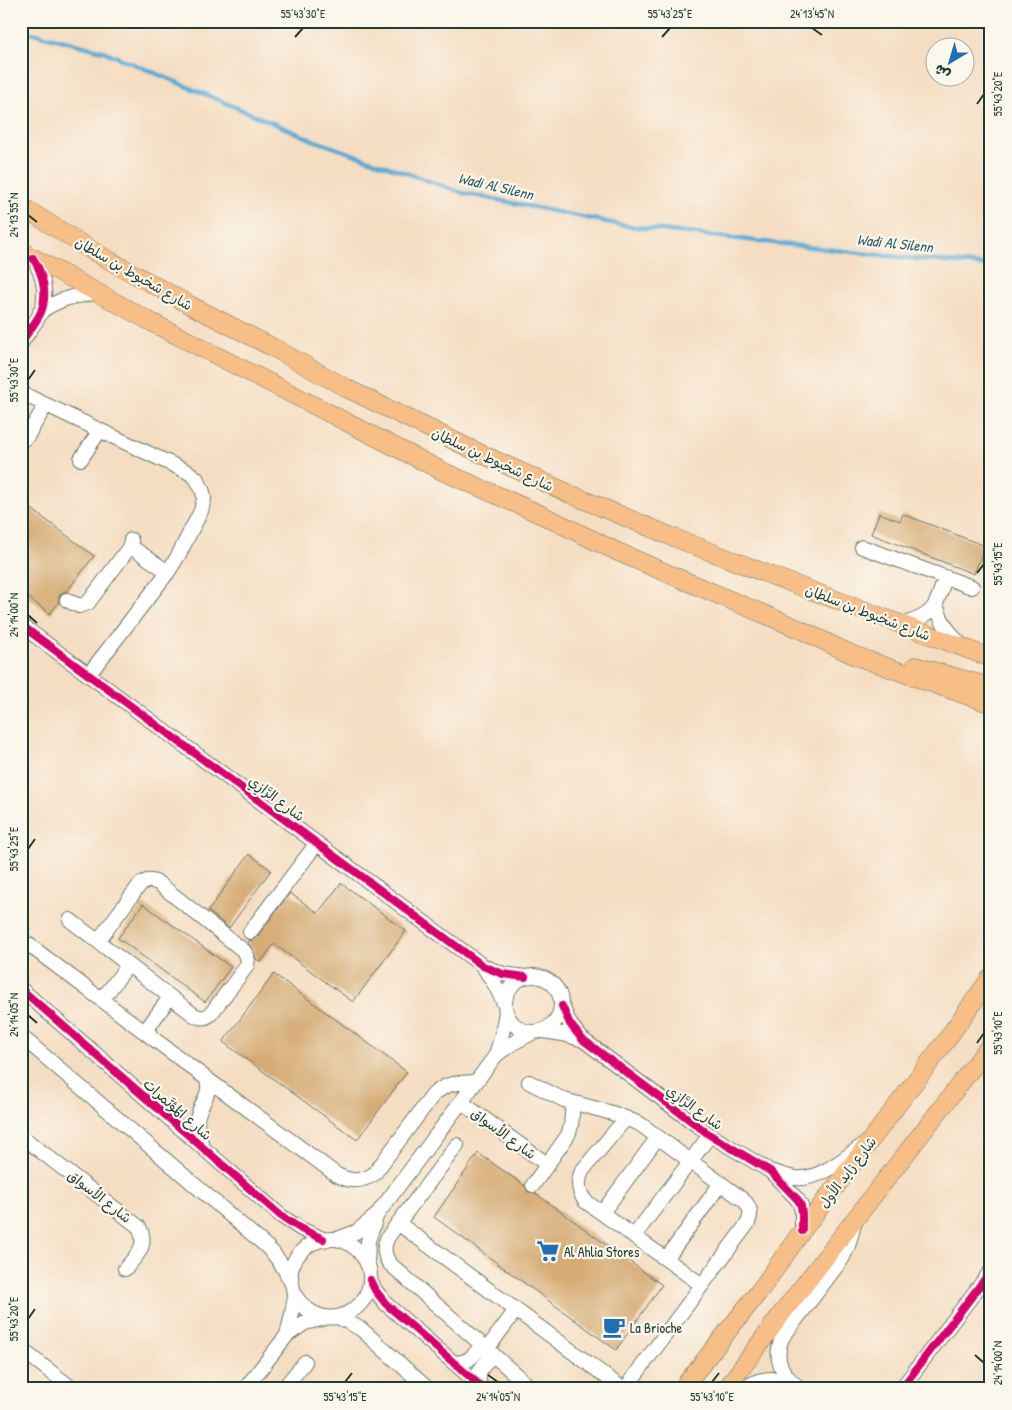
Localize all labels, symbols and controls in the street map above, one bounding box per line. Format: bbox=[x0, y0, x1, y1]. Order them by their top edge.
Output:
text: 55°43'30"E bbox=[281, 5, 326, 22]
text: 55°43'25"E bbox=[648, 5, 693, 22]
text: 24°13'45"N bbox=[790, 5, 834, 22]
north arrow bbox=[924, 38, 974, 88]
text: ش bbox=[930, 60, 954, 85]
text: 55°43'20"E bbox=[989, 71, 1006, 116]
water label: Wadi Al Silenn bbox=[456, 167, 537, 205]
text: 24°13'55"N bbox=[5, 193, 22, 237]
water label: Wadi Al Silenn bbox=[856, 229, 935, 258]
street label: شارع شخبوط بن سلطان bbox=[71, 232, 196, 315]
text: 55°43'30"E bbox=[5, 357, 22, 402]
street label: شارع شخبوط بن سلطان bbox=[429, 422, 557, 496]
text: 55°43'15"E bbox=[989, 542, 1006, 586]
street label: شارع شخبوط بن سلطان bbox=[802, 579, 933, 646]
text: 24°14'00"N bbox=[5, 593, 22, 637]
street label: شارع الرَّازِي bbox=[244, 771, 309, 827]
text: 55°43'25"E bbox=[5, 826, 22, 871]
text: 24°14'05"N bbox=[5, 993, 22, 1037]
text: 55°43'10"E bbox=[989, 1011, 1006, 1055]
street label: شارع المُؤتَمرات bbox=[139, 1074, 216, 1145]
street label: شارع الرَّازِي bbox=[662, 1080, 727, 1136]
street label: شارع الأسواق bbox=[467, 1103, 540, 1164]
street label: شارع زايد الأول bbox=[814, 1132, 881, 1212]
street label: شارع الأسواق bbox=[64, 1165, 136, 1228]
supermarket icon: Al Ahlia Stores bbox=[535, 1238, 561, 1264]
place label: Al Ahlia Stores bbox=[564, 1242, 639, 1261]
text: 55°43'20"E bbox=[5, 1296, 22, 1341]
cafe icon: La Brioche bbox=[601, 1314, 627, 1340]
place label: La Brioche bbox=[630, 1318, 682, 1337]
text: 24°14'00"N bbox=[989, 1341, 1006, 1385]
text: 55°43'15"E bbox=[323, 1388, 367, 1405]
text: 24°14'05"N bbox=[476, 1388, 520, 1405]
text: 55°43'10"E bbox=[690, 1388, 734, 1405]

